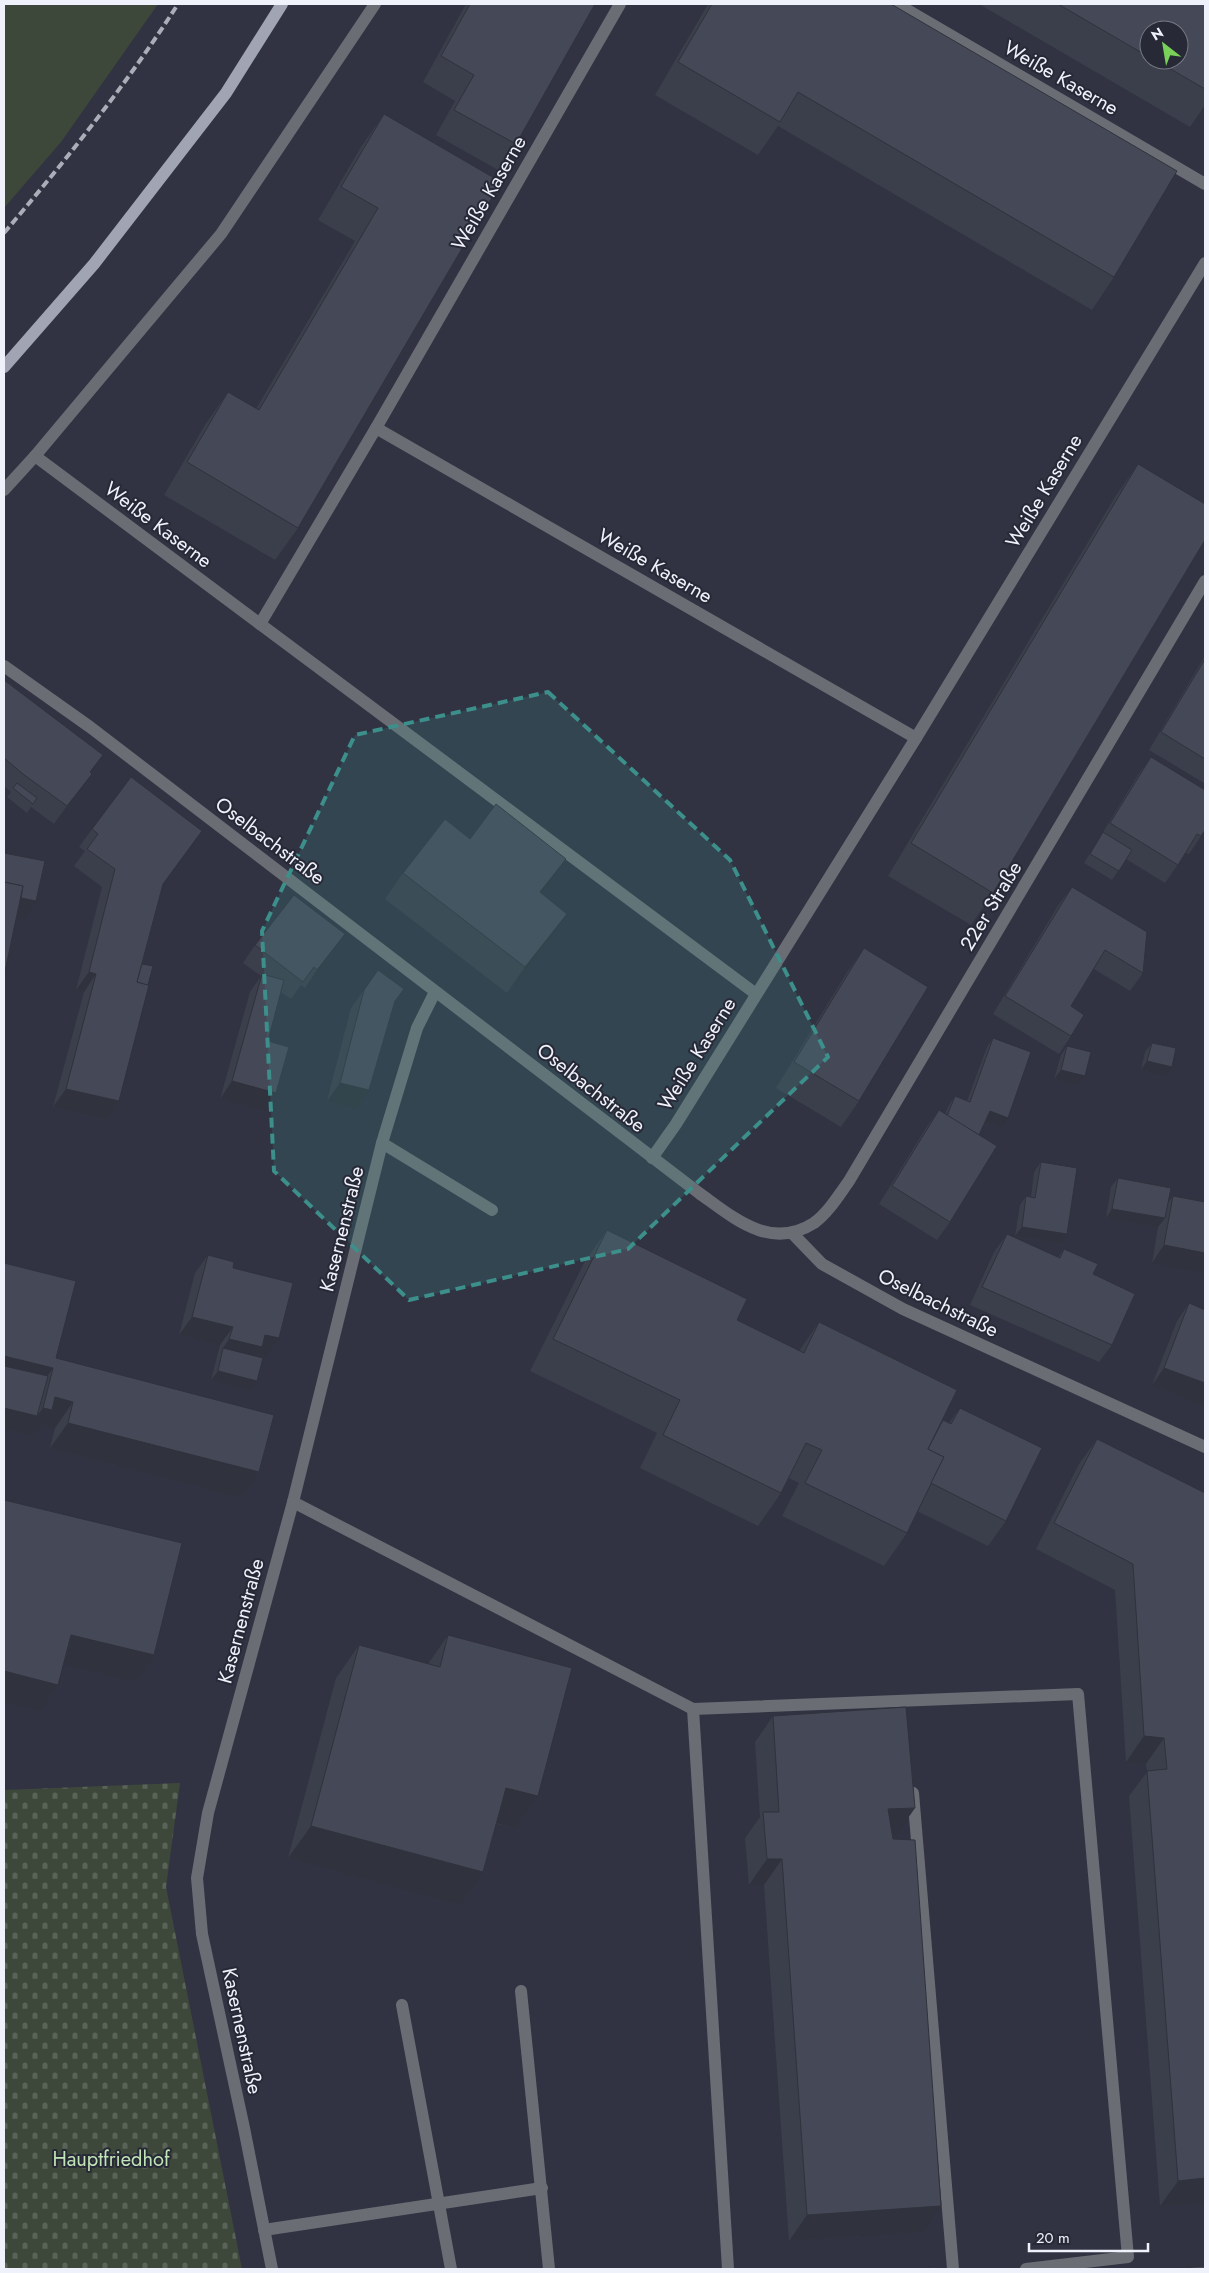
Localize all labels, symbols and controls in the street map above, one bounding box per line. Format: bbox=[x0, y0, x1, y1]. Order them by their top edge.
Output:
north arrow bbox=[1139, 20, 1189, 70]
text: N bbox=[1147, 22, 1167, 45]
street label: Weiße Kaserne bbox=[998, 33, 1124, 123]
street label: Weiße Kaserne bbox=[444, 130, 534, 256]
street label: Weiße Kaserne bbox=[999, 429, 1089, 553]
street label: Weiße Kaserne bbox=[98, 475, 218, 575]
street label: Weiße Kaserne bbox=[592, 521, 718, 611]
street label: Oselbachstraße bbox=[209, 790, 331, 892]
street label: 22er Straße bbox=[953, 856, 1029, 956]
street label: Weiße Kaserne bbox=[651, 992, 743, 1116]
street label: Oselbachstraße bbox=[531, 1036, 651, 1140]
street label: Kasernenstraße bbox=[312, 1163, 372, 1295]
street label: Oselbachstraße bbox=[873, 1261, 1003, 1345]
street label: Kasernenstraße bbox=[210, 1555, 272, 1687]
street label: Kasernenstraße bbox=[214, 1965, 270, 2097]
park label: Hauptfriedhof bbox=[52, 2145, 171, 2174]
scale bar bbox=[1029, 2220, 1148, 2252]
text: 20 m bbox=[1036, 2227, 1070, 2249]

